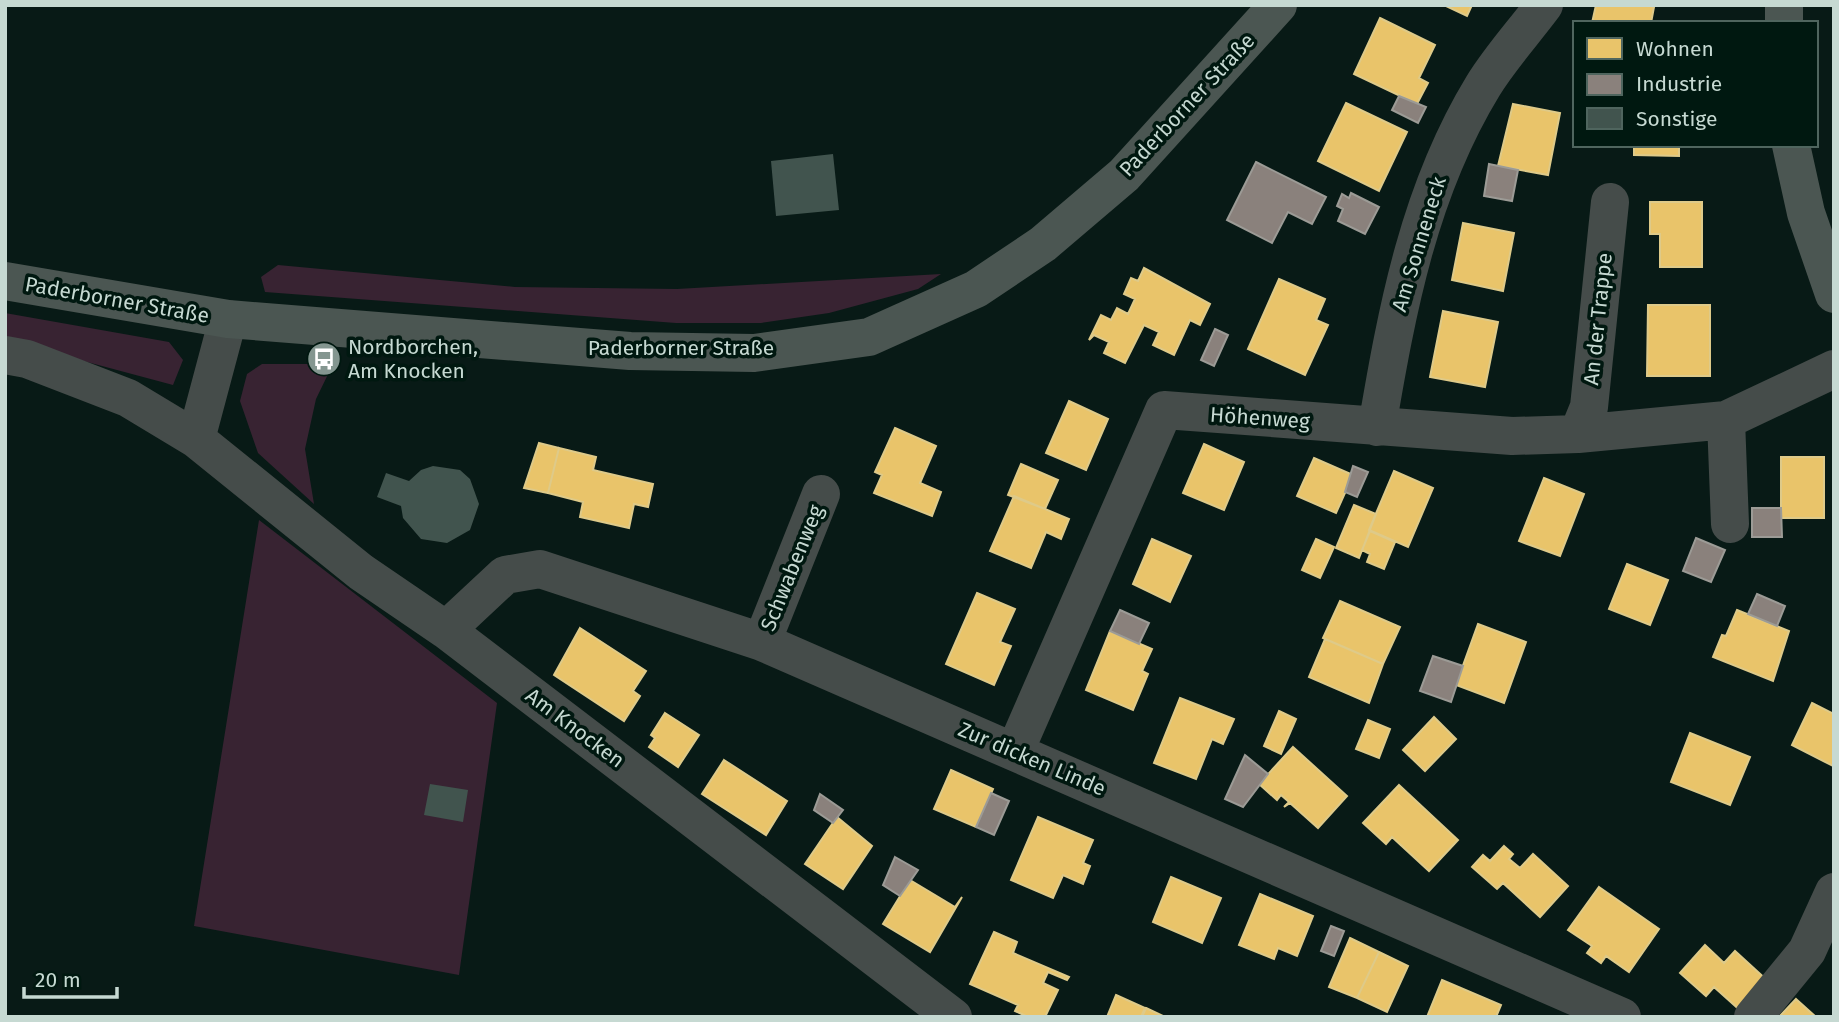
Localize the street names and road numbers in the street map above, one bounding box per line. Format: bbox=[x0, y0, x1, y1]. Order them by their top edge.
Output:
street label: Paderborner Straße bbox=[1114, 28, 1260, 182]
street label: Am Sonneneck bbox=[1386, 173, 1452, 315]
street label: An der Trappe bbox=[1578, 252, 1618, 386]
street label: Paderborner Straße bbox=[23, 271, 211, 329]
street label: Paderborner Straße bbox=[588, 335, 774, 361]
street label: Höhenweg bbox=[1209, 402, 1311, 434]
street label: Schwabenweg bbox=[755, 501, 829, 635]
street label: Am Knocken bbox=[520, 682, 630, 774]
street label: Zur dicken Linde bbox=[954, 716, 1110, 802]

